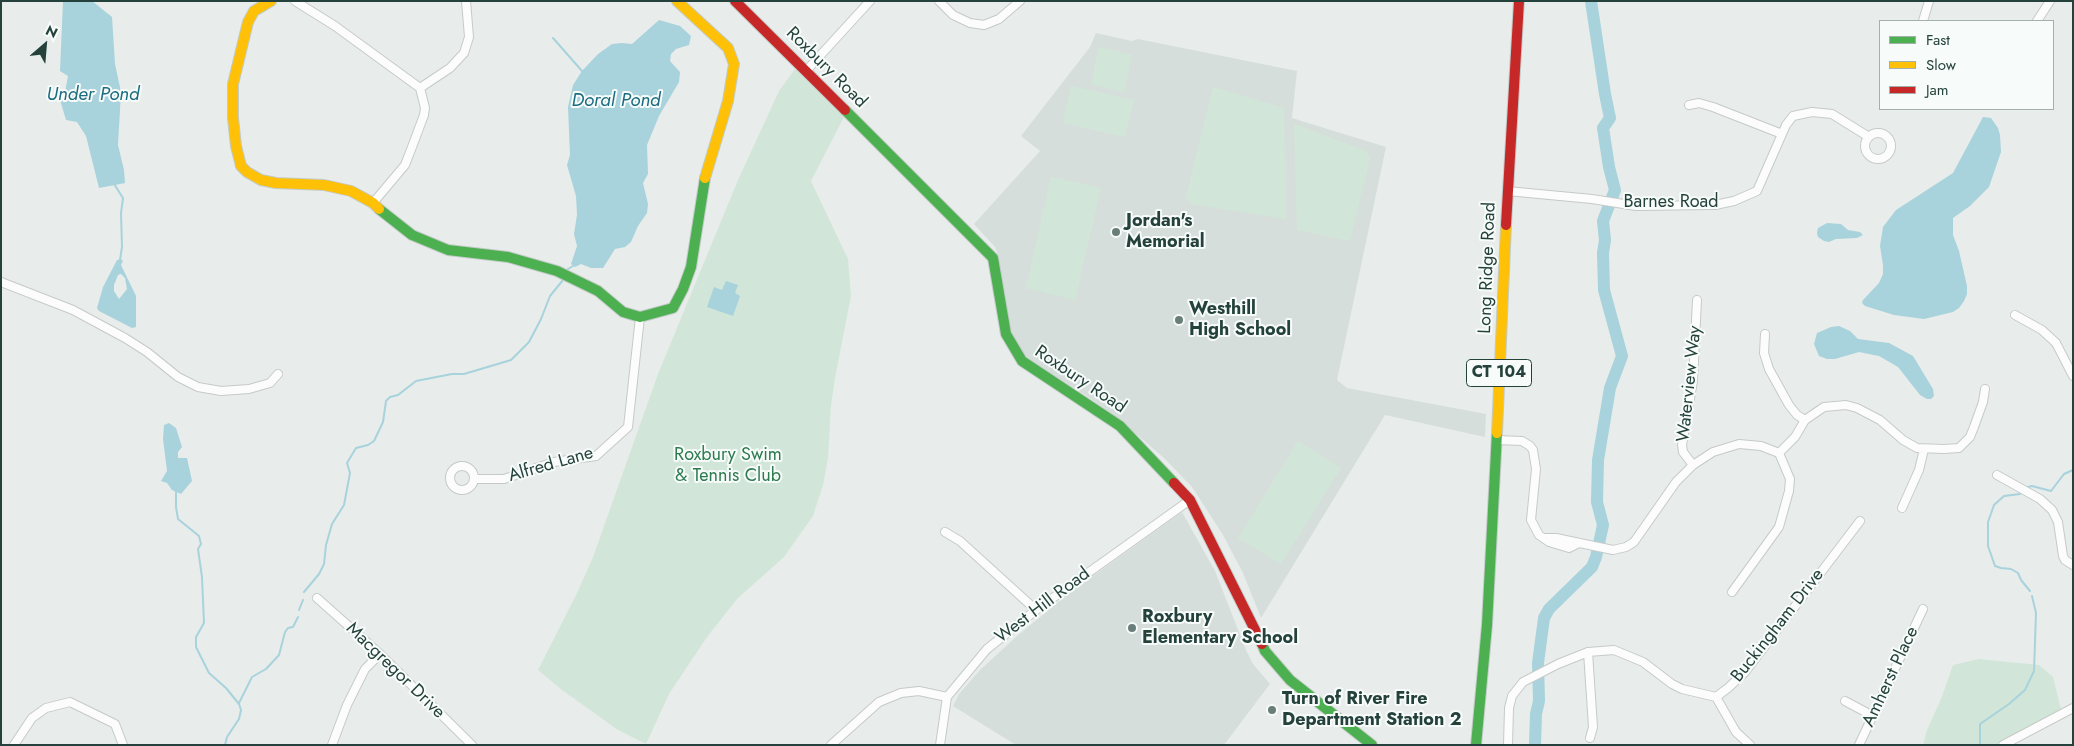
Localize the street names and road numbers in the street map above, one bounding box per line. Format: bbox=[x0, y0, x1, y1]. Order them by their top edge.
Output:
street label: Roxbury Road bbox=[781, 23, 871, 113]
street label: Barnes Road bbox=[1623, 192, 1719, 214]
street label: Long Ridge Road bbox=[1475, 202, 1501, 334]
street label: Waterview Way bbox=[1673, 325, 1707, 443]
street label: Roxbury Road bbox=[1030, 341, 1130, 419]
road number: CT 104 bbox=[1466, 359, 1532, 386]
street label: Alfred Lane bbox=[506, 443, 596, 487]
street label: West Hill Road bbox=[992, 563, 1094, 649]
street label: Buckingham Drive bbox=[1727, 565, 1829, 687]
street label: Macgregor Drive bbox=[341, 618, 449, 724]
street label: Amherst Place bbox=[1858, 623, 1924, 731]

